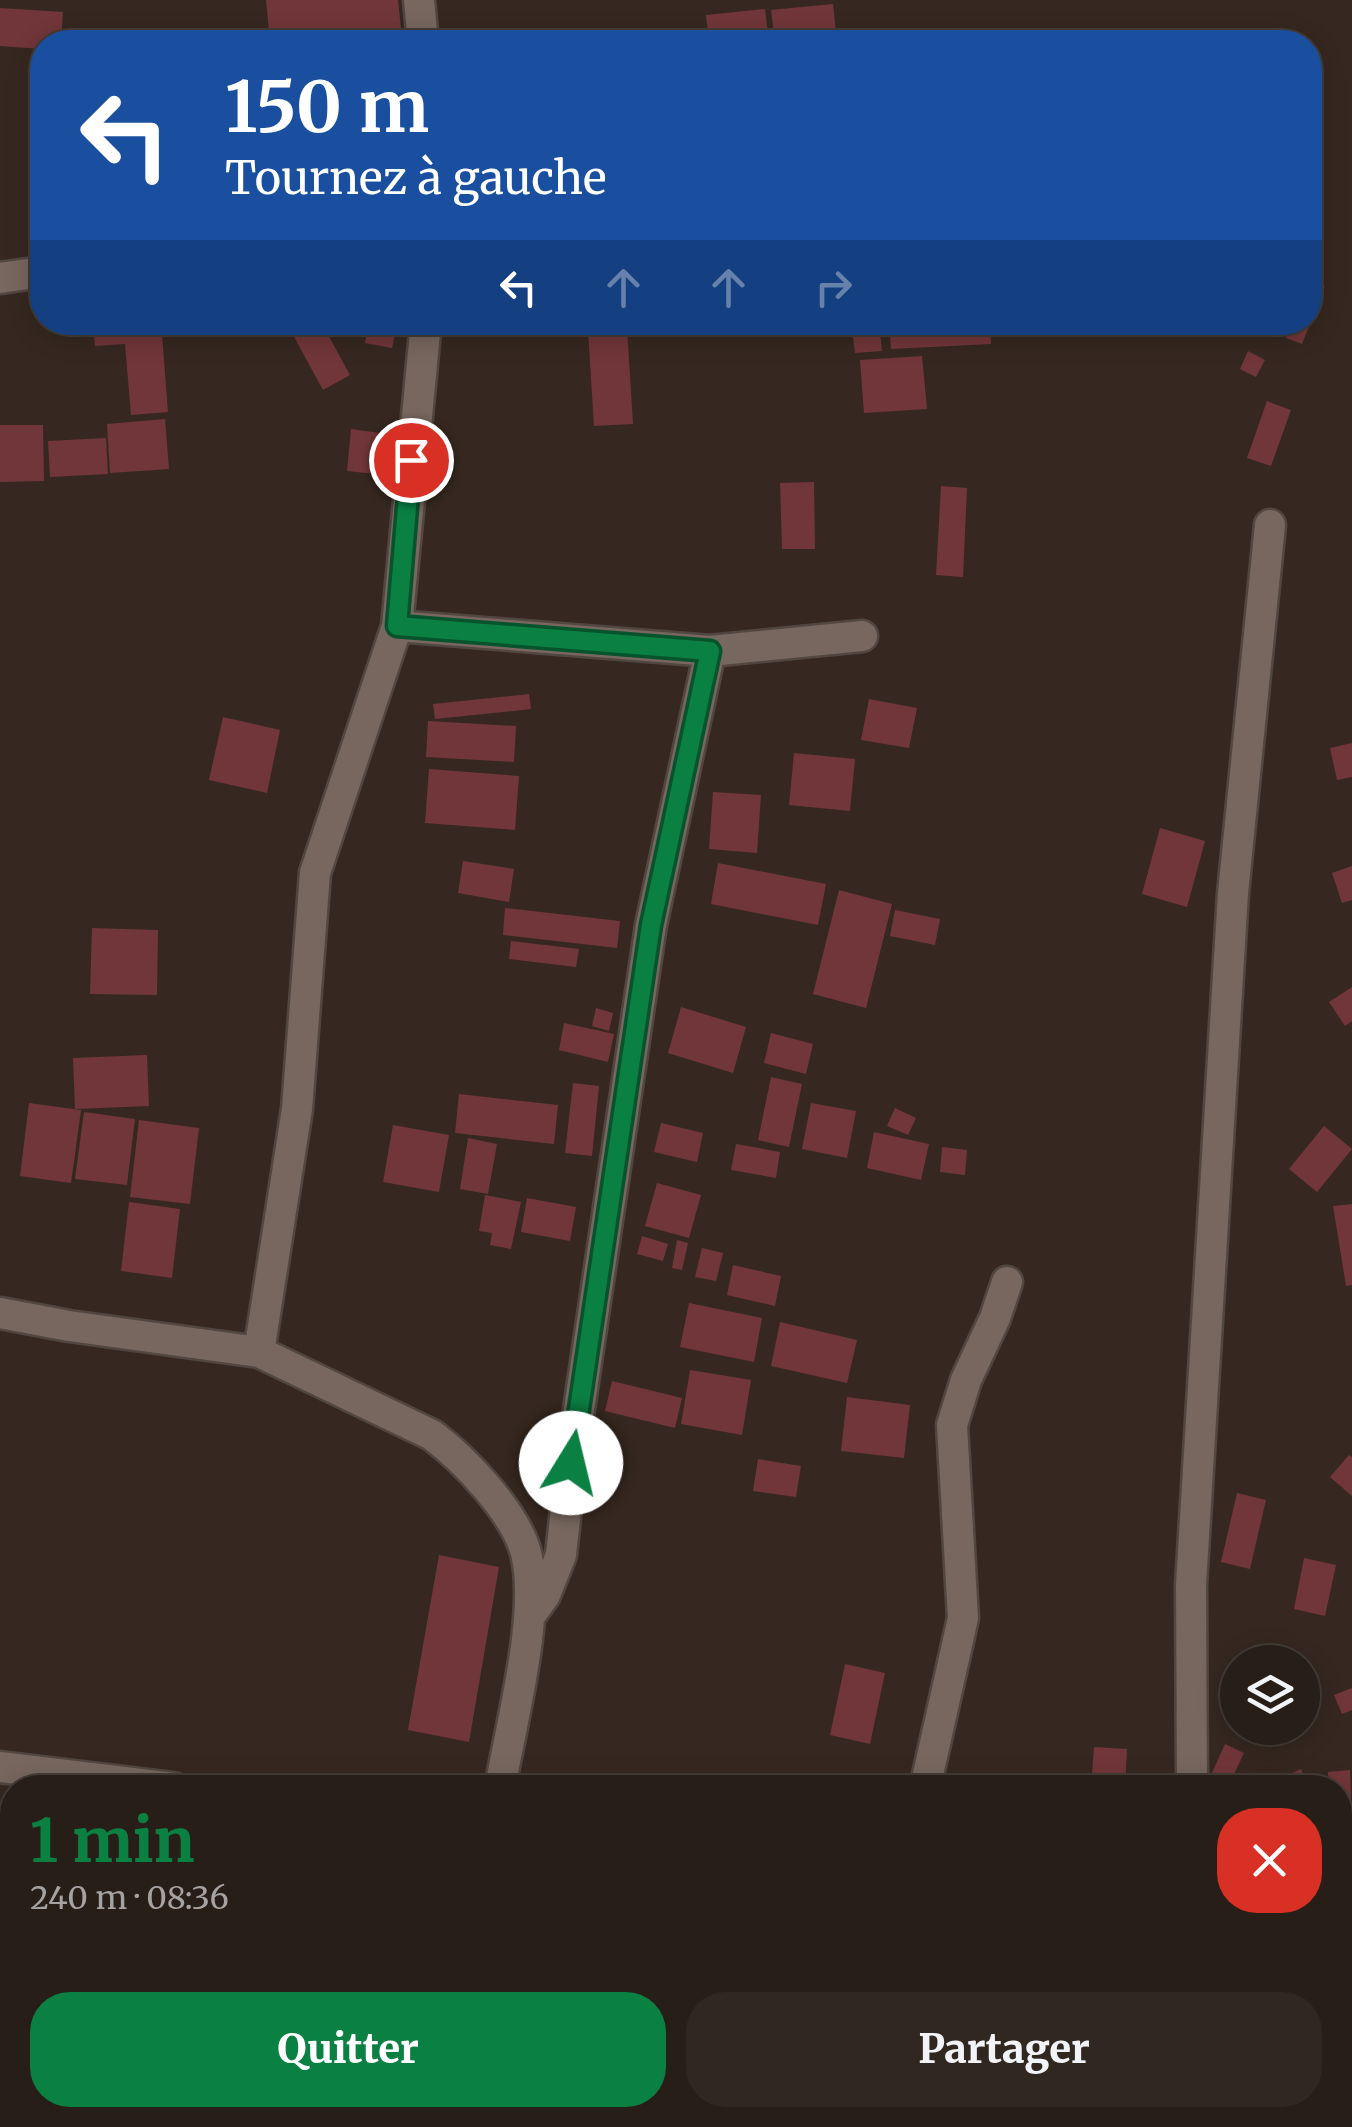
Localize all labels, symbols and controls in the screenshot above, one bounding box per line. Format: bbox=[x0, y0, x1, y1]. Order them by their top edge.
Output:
text: 150 m bbox=[225, 63, 429, 151]
icon: left bbox=[60, 70, 190, 200]
text: Tournez à gauche bbox=[225, 150, 607, 206]
icon: left bbox=[491, 260, 546, 315]
icon: ahead bbox=[596, 260, 651, 315]
icon: ahead bbox=[701, 260, 756, 315]
icon: right bbox=[806, 260, 861, 315]
pin bbox=[369, 418, 454, 503]
icon: arrive bbox=[384, 433, 439, 488]
position arrow bbox=[519, 1411, 623, 1515]
map controls bbox=[1220, 1645, 1320, 1745]
button: layers bbox=[1220, 1645, 1320, 1745]
text: 1 min bbox=[30, 1803, 194, 1878]
button: close bbox=[1217, 1808, 1322, 1913]
text: 240 m · 08:36 bbox=[30, 1878, 229, 1918]
button: Quitter bbox=[30, 1992, 666, 2107]
button: Partager bbox=[686, 1992, 1322, 2107]

